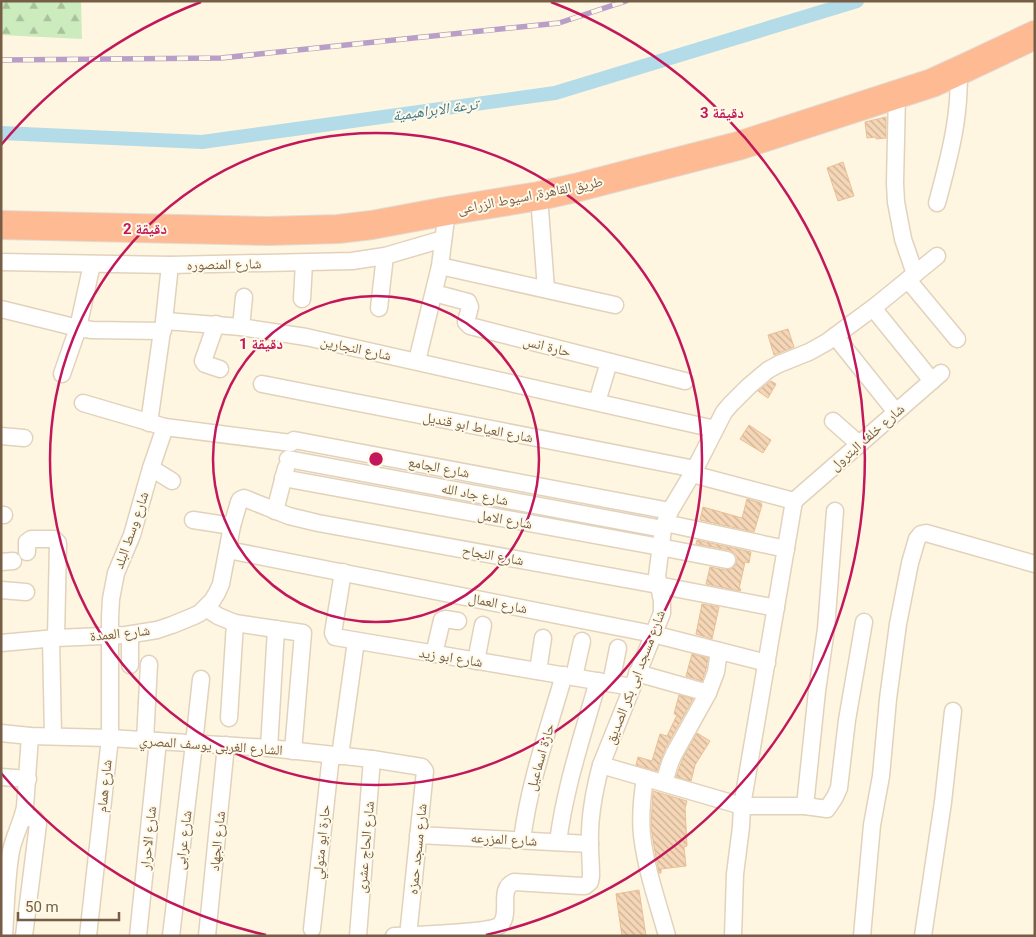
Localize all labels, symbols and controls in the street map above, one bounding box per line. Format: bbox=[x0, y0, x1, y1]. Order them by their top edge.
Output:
water label: ترعة الابراهيمية bbox=[391, 95, 482, 125]
text: 3 دقيقة bbox=[700, 104, 744, 122]
street label: طريق القاهرة, اسيوط الزراعى bbox=[456, 173, 604, 219]
text: 2 دقيقة bbox=[123, 220, 167, 238]
street label: شارع المنصوره bbox=[186, 255, 262, 275]
street label: حارة انس bbox=[521, 332, 573, 361]
street label: شارع النجارين bbox=[319, 333, 393, 365]
text: 1 دقيقة bbox=[239, 335, 283, 353]
street label: شارع خلف البترول bbox=[827, 400, 909, 475]
street label: شارع العياط ابو قنديل bbox=[421, 408, 534, 447]
centre of rings bbox=[367, 450, 385, 468]
street label: شارع الجامع bbox=[407, 453, 471, 483]
street label: شارع جاد الله bbox=[440, 480, 510, 510]
street label: شارع وسط البلد bbox=[110, 489, 154, 571]
street label: شارع الامل bbox=[476, 506, 534, 534]
street label: شارع النجاح bbox=[461, 542, 525, 570]
street label: شارع العمال bbox=[467, 589, 529, 619]
street label: شارع مسجد ابى بكر الصديق bbox=[602, 608, 670, 747]
street label: شارع العمدة bbox=[89, 622, 151, 646]
street label: شارع ابو زيد bbox=[418, 644, 484, 672]
street label: حارة اسماعيل bbox=[523, 721, 558, 793]
street label: الشارع الغربى يوسف المصري bbox=[138, 732, 283, 762]
street label: شارع همام bbox=[93, 759, 117, 814]
street label: شارع الحاج عشرى bbox=[353, 800, 379, 894]
street label: شارع مسجد حمزه bbox=[404, 803, 432, 895]
street label: حارة ابو متولي bbox=[309, 804, 336, 880]
street label: شارع الاحرار bbox=[137, 805, 161, 872]
street label: شارع عرابى bbox=[171, 809, 197, 871]
street label: شارع الجهاد bbox=[206, 810, 230, 872]
street label: شارع المزرعه bbox=[470, 829, 538, 851]
scale bar bbox=[18, 890, 119, 922]
text: 50 m bbox=[25, 898, 59, 916]

